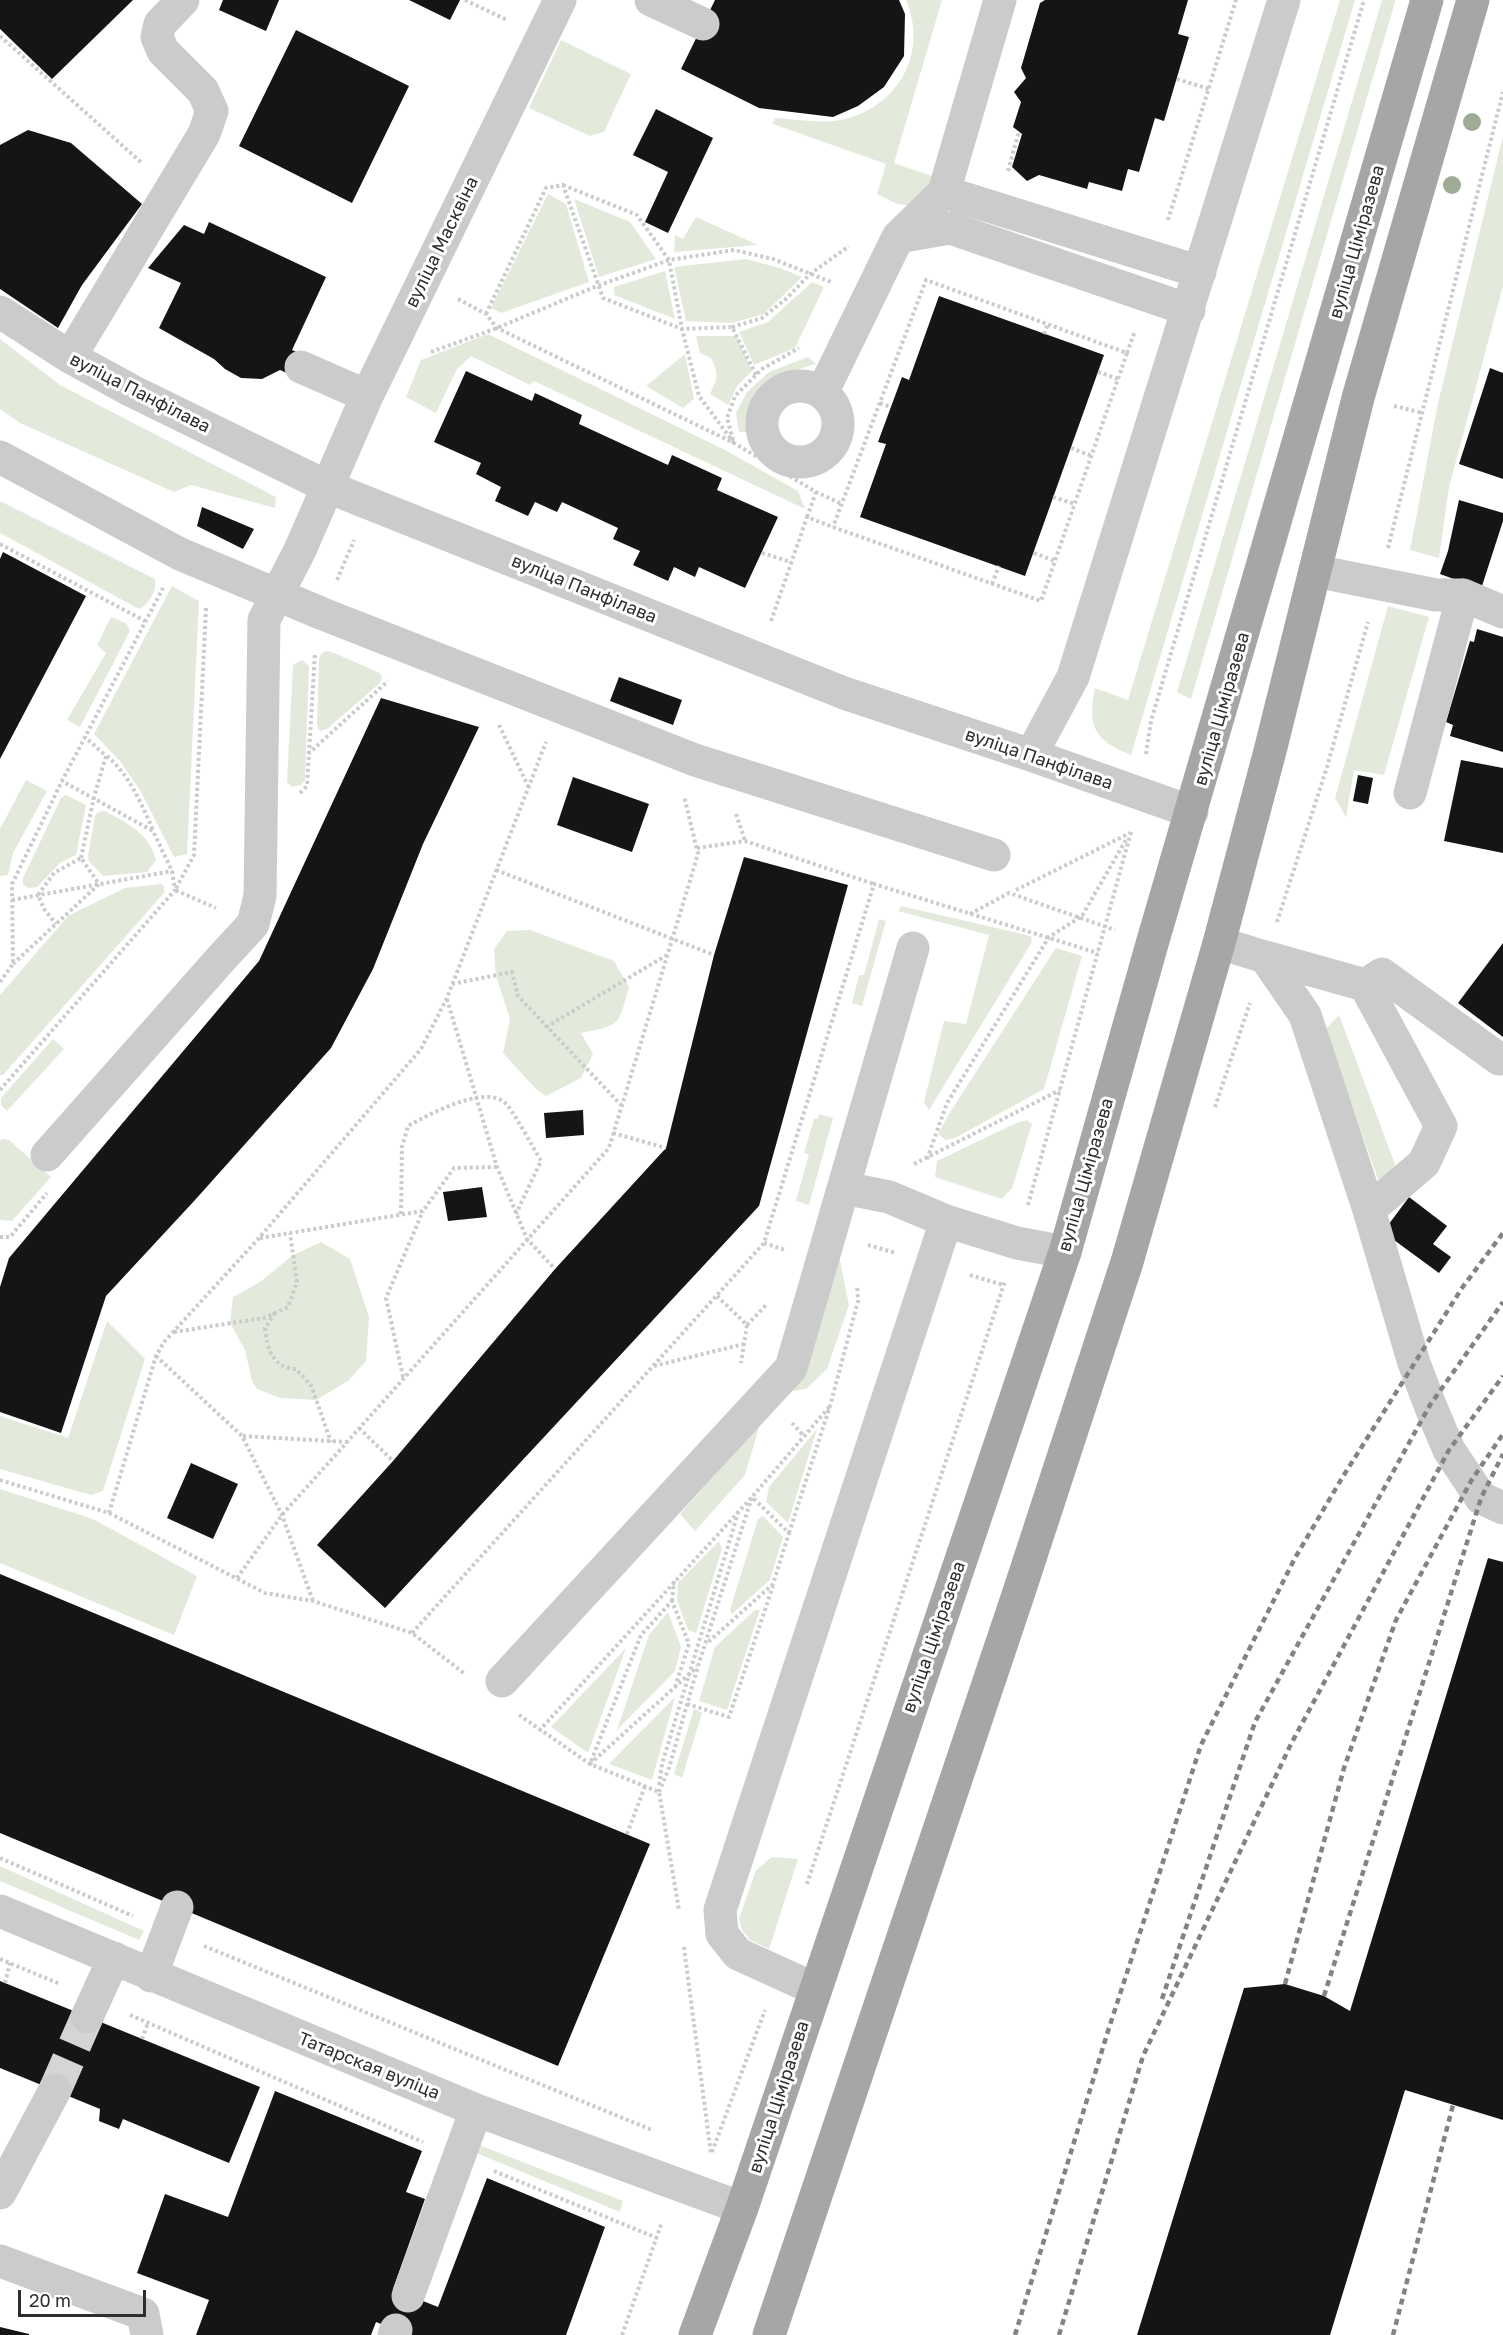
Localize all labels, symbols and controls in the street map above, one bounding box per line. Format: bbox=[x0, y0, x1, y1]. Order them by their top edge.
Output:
street label: вуліца Ціміразева bbox=[1325, 163, 1389, 321]
street label: вуліца Масквіна bbox=[401, 173, 483, 311]
street label: вуліца Панфілава bbox=[66, 348, 214, 438]
street label: вуліца Панфілава bbox=[508, 550, 660, 628]
street label: вуліца Ціміразева bbox=[1190, 630, 1254, 788]
street label: вуліца Панфілава bbox=[962, 724, 1116, 794]
street label: вуліца Ціміразева bbox=[1054, 1096, 1118, 1254]
street label: вуліца Ціміразева bbox=[898, 1558, 970, 1716]
street label: вуліца Ціміразева bbox=[744, 2018, 814, 2176]
street label: Татарская вуліца bbox=[295, 2028, 443, 2104]
scale bar bbox=[21, 2278, 148, 2316]
text: 20 m bbox=[29, 2289, 71, 2311]

